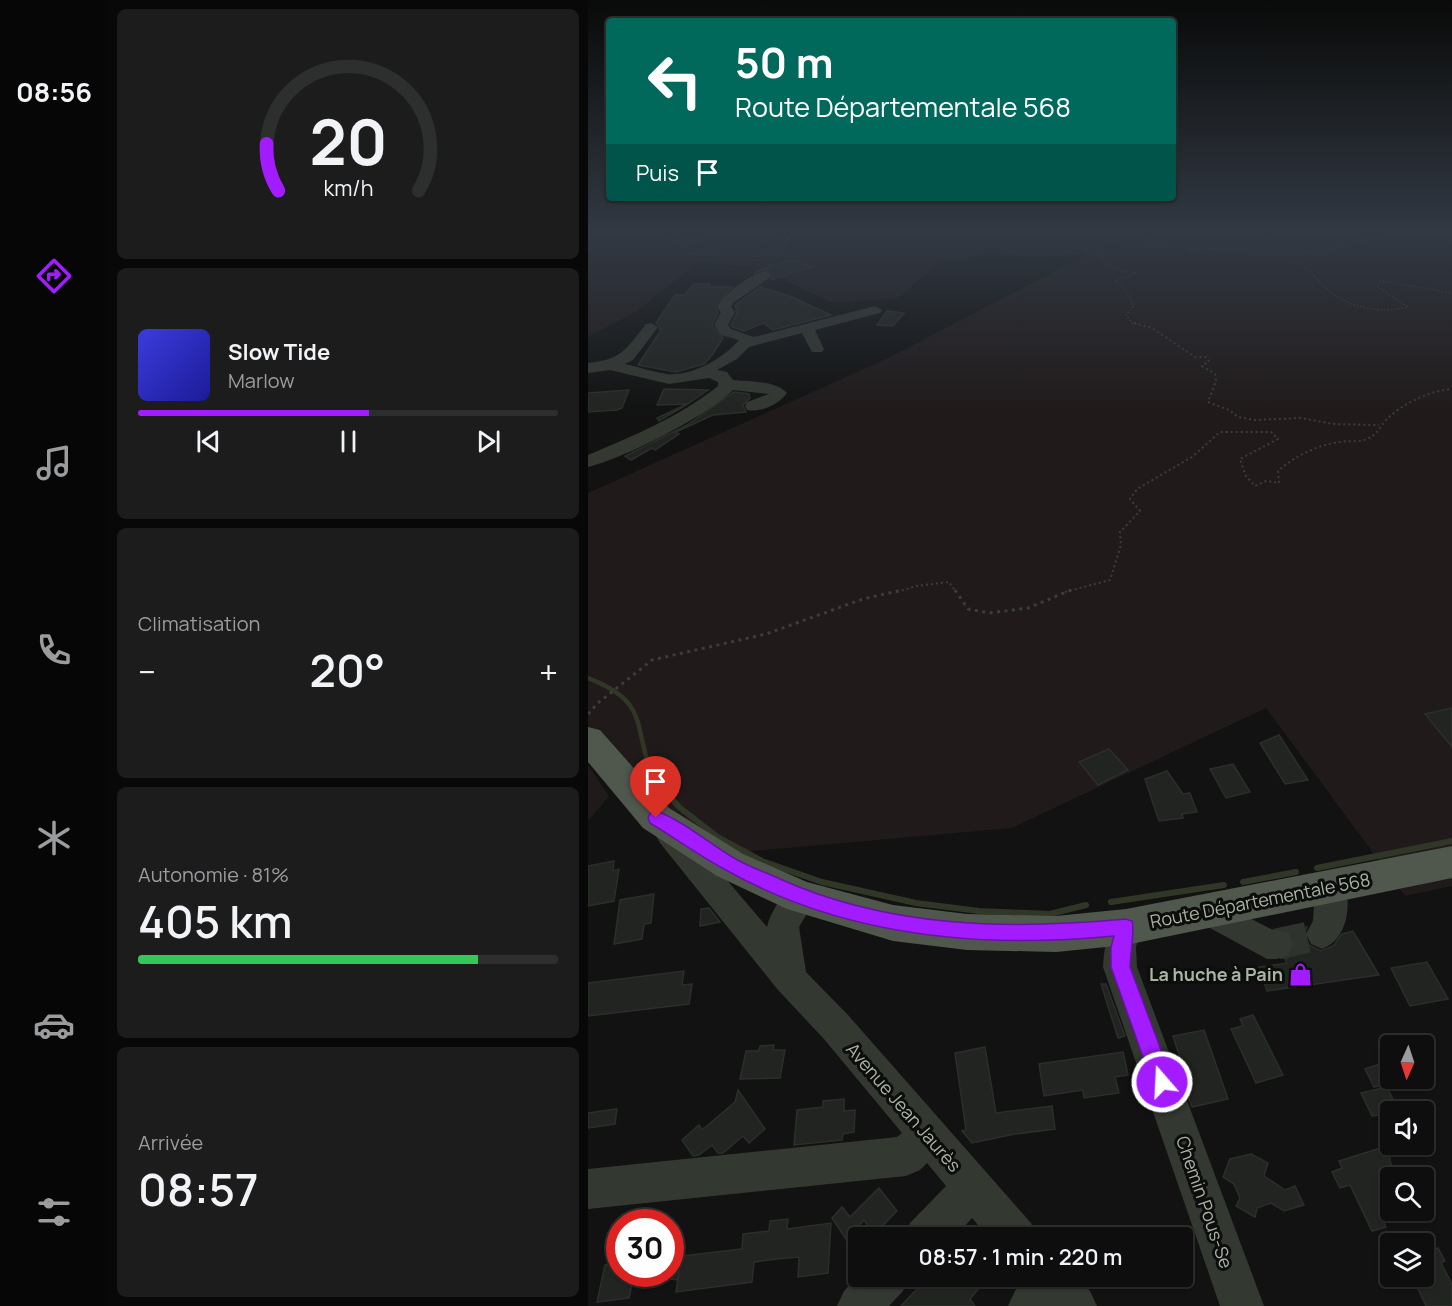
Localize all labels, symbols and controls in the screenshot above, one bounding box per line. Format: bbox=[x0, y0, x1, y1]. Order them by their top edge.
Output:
text: 50 m bbox=[735, 33, 833, 91]
icon: left bbox=[636, 42, 714, 120]
text: 08:56 bbox=[16, 73, 92, 110]
text: Route Départementale 568 bbox=[735, 88, 1071, 125]
text: 20 bbox=[309, 98, 387, 184]
icon: arrive bbox=[691, 156, 724, 189]
text: Puis bbox=[636, 158, 679, 188]
text: km/h bbox=[323, 174, 373, 203]
icon: directions bbox=[33, 255, 75, 297]
text: Slow Tide bbox=[228, 337, 330, 367]
text: Marlow bbox=[228, 367, 295, 394]
icon: previous bbox=[192, 425, 225, 458]
icon: pause bbox=[332, 425, 365, 458]
icon: next bbox=[472, 425, 505, 458]
icon: music bbox=[33, 442, 75, 484]
text: Climatisation bbox=[138, 610, 260, 637]
icon: phone bbox=[33, 629, 75, 671]
text: 20° bbox=[310, 639, 385, 701]
text: − bbox=[138, 649, 156, 694]
text: + bbox=[539, 649, 558, 694]
pin bbox=[630, 756, 681, 818]
icon: arrive bbox=[639, 765, 672, 798]
icon: climate bbox=[33, 817, 75, 859]
text: Autonomie · 81% bbox=[138, 861, 289, 888]
street label: Route Départementale 568 bbox=[1148, 867, 1372, 933]
text: 405 km bbox=[138, 890, 293, 952]
shop icon: La huche à Pain bbox=[1288, 961, 1314, 987]
place label: La huche à Pain bbox=[1149, 962, 1283, 986]
icon: car bbox=[33, 1004, 75, 1046]
north arrow bbox=[1380, 1035, 1434, 1089]
map controls bbox=[1380, 1035, 1434, 1287]
street label: Avenue Jean Jaurès bbox=[841, 1037, 967, 1177]
position arrow bbox=[1130, 1050, 1194, 1114]
button: sound bbox=[1380, 1101, 1434, 1155]
text: Arrivée bbox=[138, 1129, 203, 1156]
street label: Chemin Pous-Se bbox=[1171, 1133, 1239, 1271]
text: 08:57 bbox=[138, 1158, 259, 1220]
button: search bbox=[1380, 1167, 1434, 1221]
icon: filters bbox=[33, 1191, 75, 1233]
speed limit sign: 30 bbox=[606, 1209, 684, 1287]
button: layers bbox=[1380, 1233, 1434, 1287]
text: 08:57 · 1 min · 220 m bbox=[919, 1242, 1122, 1272]

